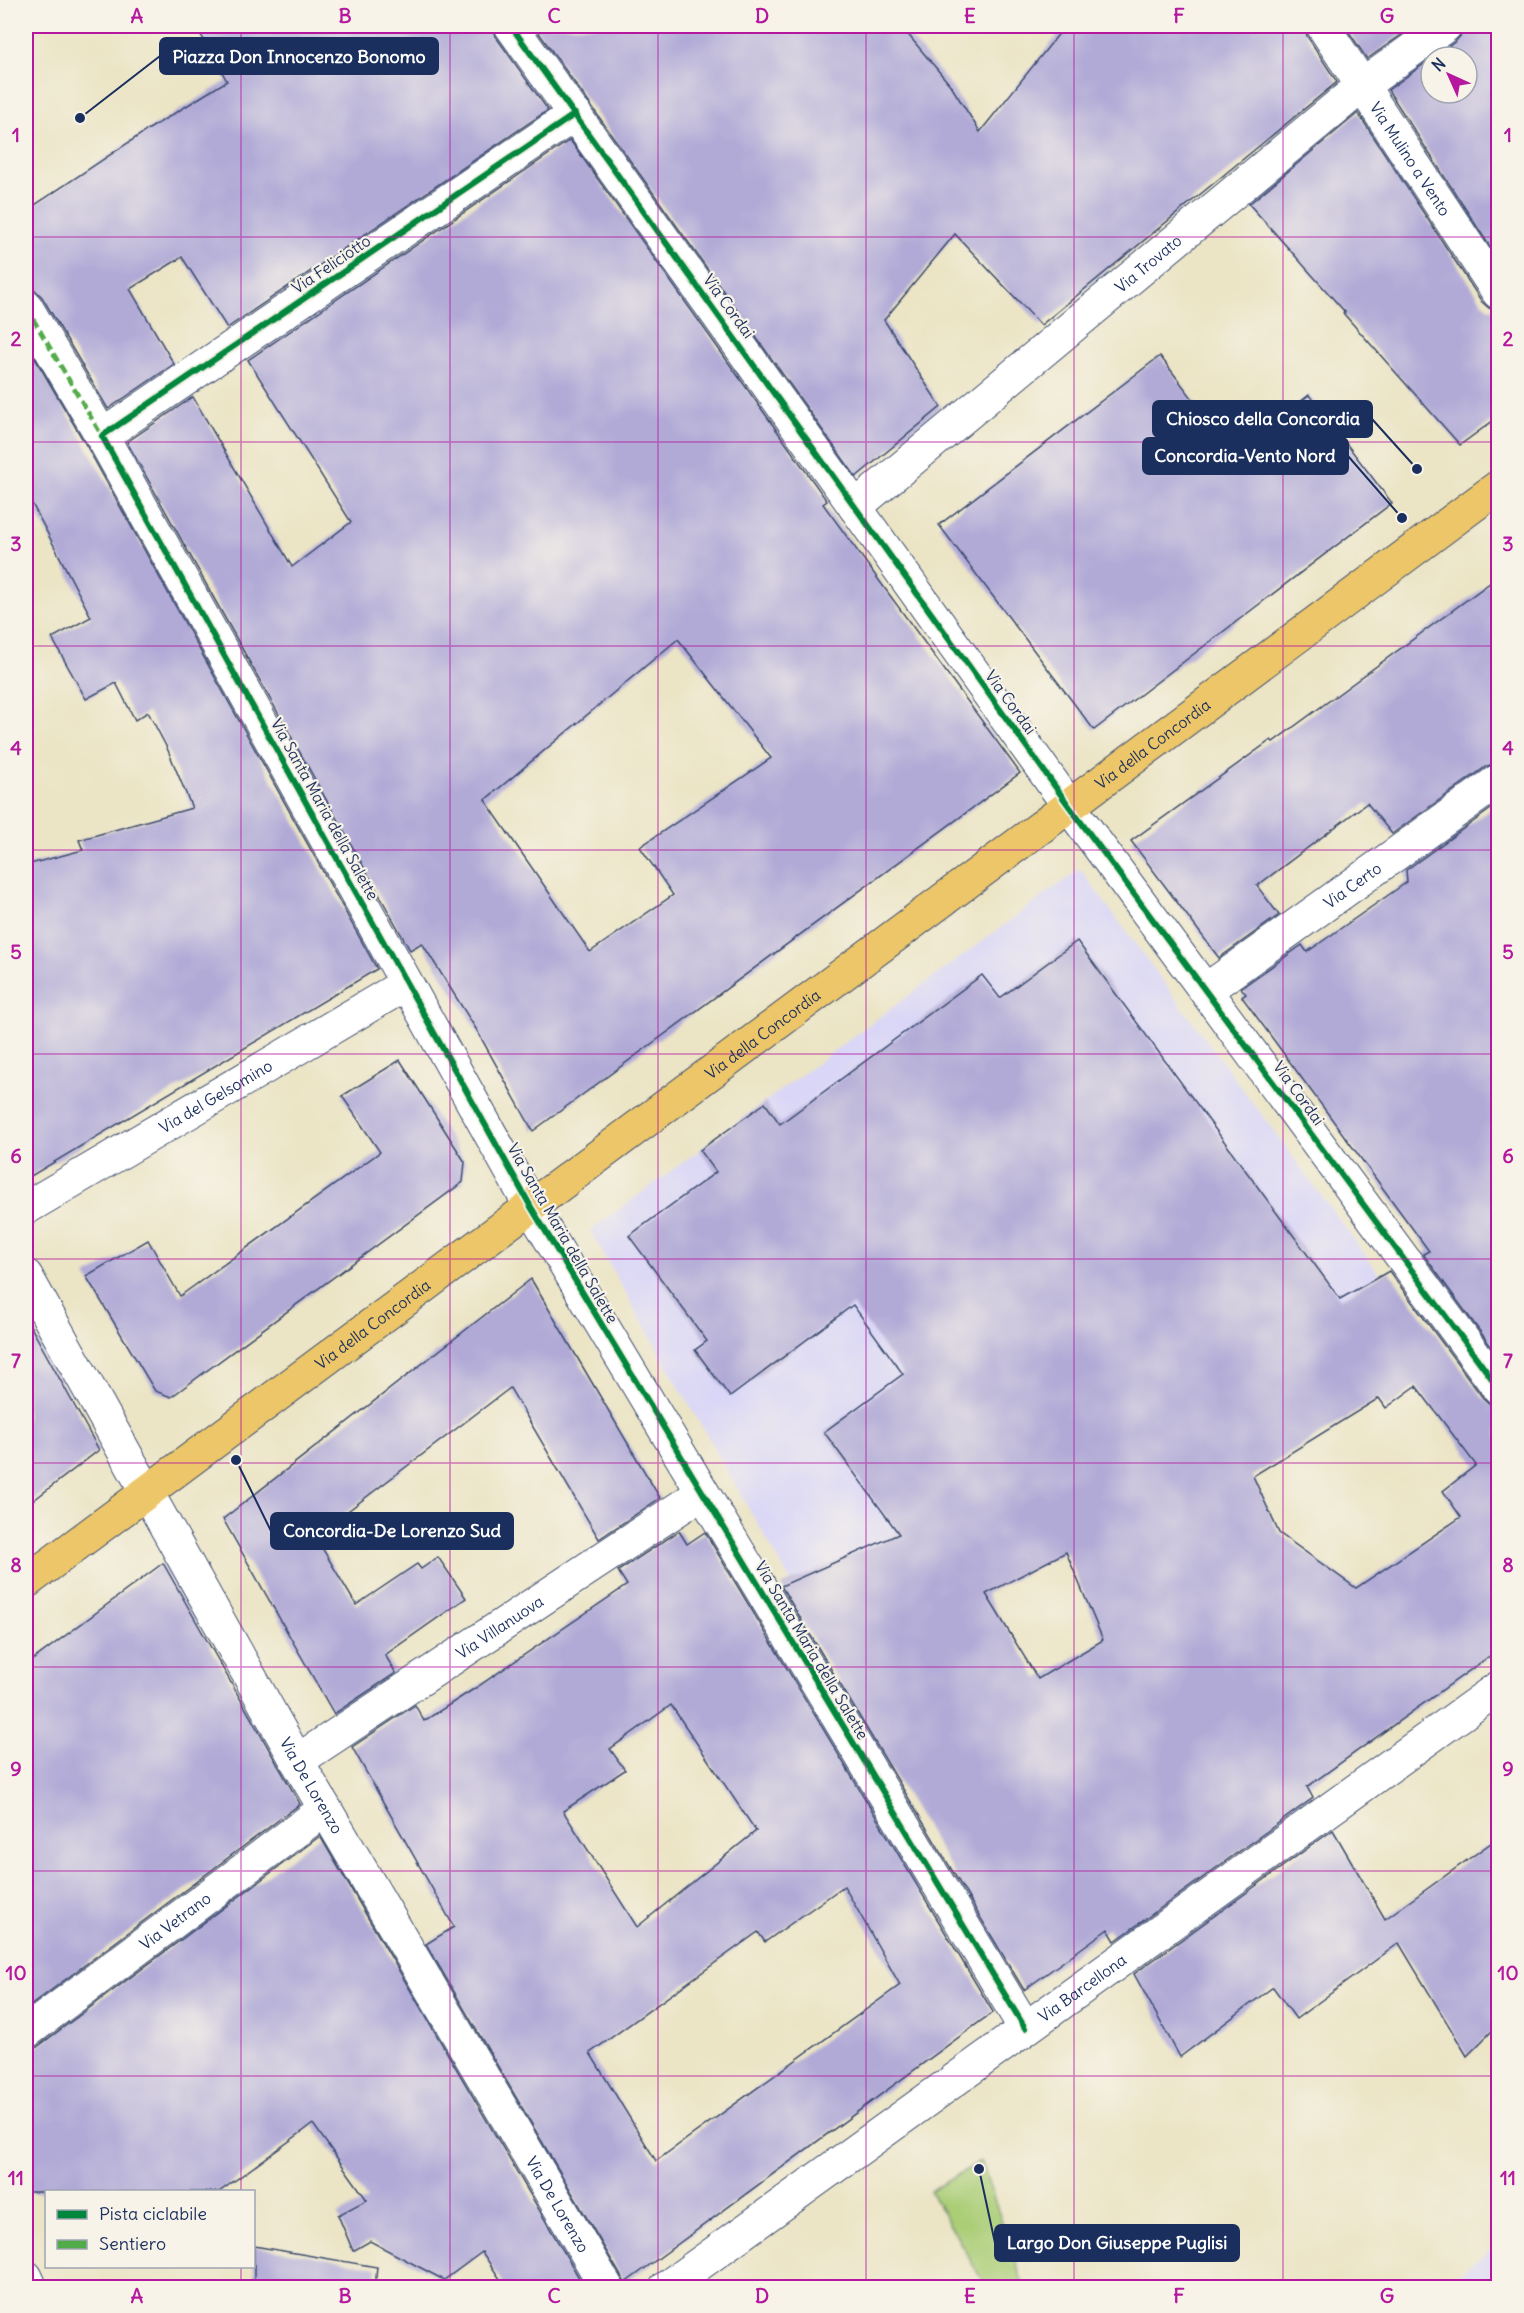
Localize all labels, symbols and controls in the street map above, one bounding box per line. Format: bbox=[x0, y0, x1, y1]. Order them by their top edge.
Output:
text: A bbox=[131, 3, 144, 28]
text: B bbox=[338, 3, 352, 28]
text: C bbox=[547, 3, 561, 28]
text: D bbox=[755, 3, 769, 28]
text: E bbox=[964, 3, 976, 28]
text: F bbox=[1173, 3, 1185, 28]
text: G bbox=[1380, 3, 1394, 28]
callout: Piazza Don Innocenzo Bonomo bbox=[160, 38, 438, 74]
text: Piazza Don Innocenzo Bonomo bbox=[172, 45, 426, 68]
north arrow bbox=[1419, 45, 1479, 105]
text: N bbox=[1427, 53, 1449, 75]
street label: Via Mulino a Vento bbox=[1366, 98, 1455, 220]
text: 1 bbox=[12, 122, 20, 147]
text: 1 bbox=[1504, 122, 1512, 147]
street label: Via Feliciotto bbox=[288, 230, 374, 298]
street label: Via Trovato bbox=[1111, 230, 1185, 297]
street label: Via Cordai bbox=[699, 270, 759, 342]
text: 2 bbox=[11, 326, 22, 351]
text: 2 bbox=[1503, 326, 1514, 351]
callout: Chiosco della Concordia bbox=[1153, 401, 1372, 437]
text: Chiosco della Concordia bbox=[1166, 407, 1360, 430]
callout: Concordia-Vento Nord bbox=[1143, 438, 1348, 474]
text: Concordia-Vento Nord bbox=[1154, 444, 1336, 467]
text: 3 bbox=[10, 531, 22, 556]
text: 3 bbox=[1502, 531, 1514, 556]
street label: Via Cordai bbox=[981, 666, 1041, 738]
street label: Via della Concordia bbox=[1091, 695, 1214, 793]
street label: Via Santa Maria della Salette bbox=[267, 715, 383, 903]
text: 4 bbox=[10, 735, 22, 760]
text: 4 bbox=[1502, 735, 1514, 760]
street label: Via Certo bbox=[1320, 858, 1385, 913]
text: 5 bbox=[10, 939, 22, 964]
text: 5 bbox=[1502, 939, 1514, 964]
street label: Via della Concordia bbox=[701, 985, 824, 1084]
street label: Via del Gelsomino bbox=[155, 1055, 276, 1137]
street label: Via Cordai bbox=[1269, 1057, 1329, 1129]
street label: Via Santa Maria della Salette bbox=[503, 1139, 623, 1327]
text: 6 bbox=[10, 1143, 22, 1168]
text: 6 bbox=[1502, 1143, 1514, 1168]
street label: Via della Concordia bbox=[311, 1275, 434, 1374]
text: 7 bbox=[11, 1348, 21, 1373]
text: 7 bbox=[1503, 1348, 1513, 1373]
callout: Concordia-De Lorenzo Sud bbox=[271, 1513, 513, 1549]
text: Concordia-De Lorenzo Sud bbox=[283, 1519, 501, 1542]
text: 8 bbox=[10, 1552, 22, 1577]
text: 8 bbox=[1502, 1552, 1514, 1577]
street label: Via Santa Maria della Salette bbox=[751, 1557, 873, 1743]
street label: Via Villanuova bbox=[452, 1591, 547, 1663]
street label: Via De Lorenzo bbox=[276, 1734, 348, 1837]
text: 9 bbox=[10, 1756, 22, 1781]
text: 9 bbox=[1502, 1756, 1514, 1781]
street label: Via Vetrano bbox=[136, 1888, 215, 1954]
street label: Via Barcellona bbox=[1034, 1950, 1130, 2026]
text: 10 bbox=[5, 1960, 27, 1985]
text: 10 bbox=[1497, 1960, 1519, 1985]
street label: Via De Lorenzo bbox=[522, 2153, 594, 2256]
text: 11 bbox=[8, 2165, 24, 2190]
text: 11 bbox=[1500, 2165, 1516, 2190]
legend bbox=[45, 2190, 255, 2268]
text: Pista ciclabile bbox=[99, 2202, 207, 2225]
callout: Largo Don Giuseppe Puglisi bbox=[995, 2225, 1239, 2261]
text: Largo Don Giuseppe Puglisi bbox=[1007, 2231, 1227, 2254]
text: Sentiero bbox=[99, 2232, 166, 2255]
text: A bbox=[131, 2283, 144, 2308]
text: B bbox=[338, 2283, 352, 2308]
text: C bbox=[547, 2283, 561, 2308]
text: D bbox=[755, 2283, 769, 2308]
text: E bbox=[964, 2283, 976, 2308]
text: F bbox=[1173, 2283, 1185, 2308]
text: G bbox=[1380, 2283, 1394, 2308]

